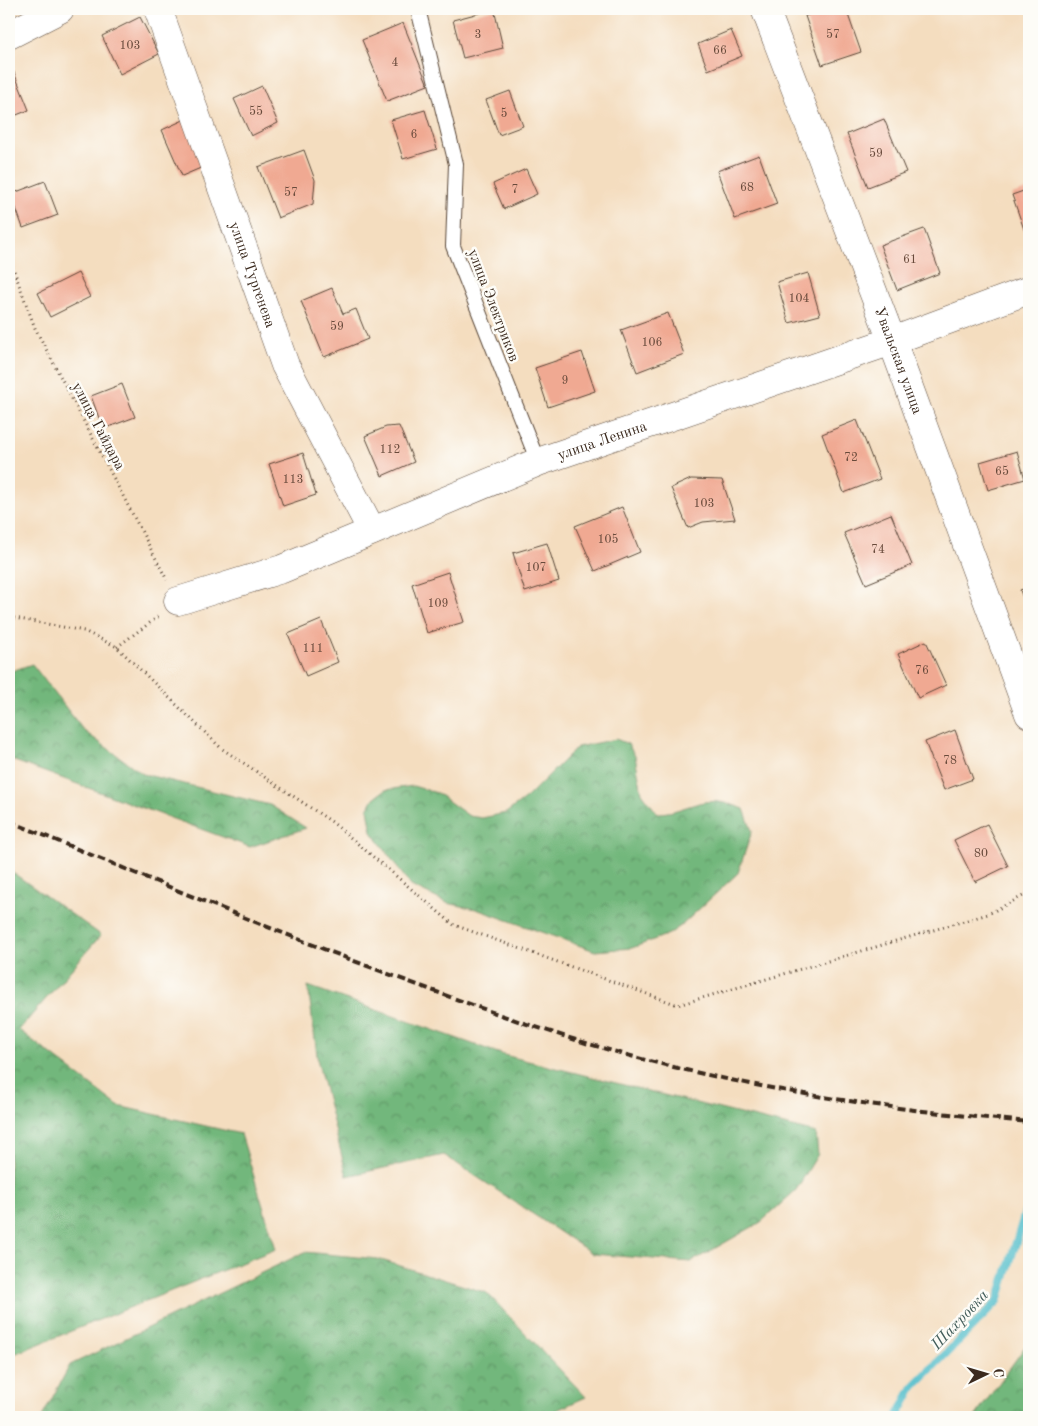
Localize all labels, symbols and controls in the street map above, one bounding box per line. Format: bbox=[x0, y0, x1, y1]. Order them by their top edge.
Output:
house number: 57 bbox=[826, 28, 840, 41]
house number: 3 bbox=[475, 29, 481, 41]
house number: 103 bbox=[120, 40, 140, 52]
house number: 66 bbox=[713, 45, 727, 57]
house number: 4 bbox=[392, 57, 399, 69]
house number: 55 bbox=[249, 105, 263, 118]
house number: 5 bbox=[501, 107, 508, 120]
house number: 6 bbox=[411, 129, 418, 141]
house number: 59 bbox=[869, 147, 883, 160]
house number: 68 bbox=[740, 182, 754, 194]
house number: 7 bbox=[512, 184, 518, 196]
house number: 57 bbox=[284, 186, 298, 199]
street label: улица Тургенева bbox=[226, 220, 277, 331]
street label: улица Электриков bbox=[464, 247, 521, 364]
house number: 61 bbox=[903, 254, 917, 266]
house number: 104 bbox=[789, 293, 809, 305]
street label: Увальская улица bbox=[871, 305, 924, 417]
house number: 59 bbox=[330, 320, 344, 333]
house number: 106 bbox=[642, 337, 662, 349]
house number: 9 bbox=[562, 375, 568, 387]
street label: улица Гайдара bbox=[68, 380, 127, 474]
street label: улица Ленина bbox=[556, 419, 650, 464]
house number: 112 bbox=[380, 444, 400, 456]
house number: 72 bbox=[844, 452, 858, 464]
house number: 65 bbox=[995, 465, 1009, 478]
house number: 113 bbox=[283, 474, 303, 486]
house number: 103 bbox=[694, 498, 714, 510]
house number: 105 bbox=[598, 533, 618, 546]
house number: 74 bbox=[871, 544, 885, 556]
house number: 107 bbox=[526, 562, 546, 574]
house number: 109 bbox=[428, 598, 448, 610]
house number: 111 bbox=[303, 643, 323, 655]
house number: 76 bbox=[915, 665, 929, 677]
house number: 78 bbox=[943, 755, 957, 767]
house number: 80 bbox=[974, 848, 988, 860]
water label: Шахровка bbox=[928, 1287, 992, 1354]
north arrow bbox=[960, 1348, 1010, 1398]
text: С bbox=[991, 1368, 1005, 1378]

